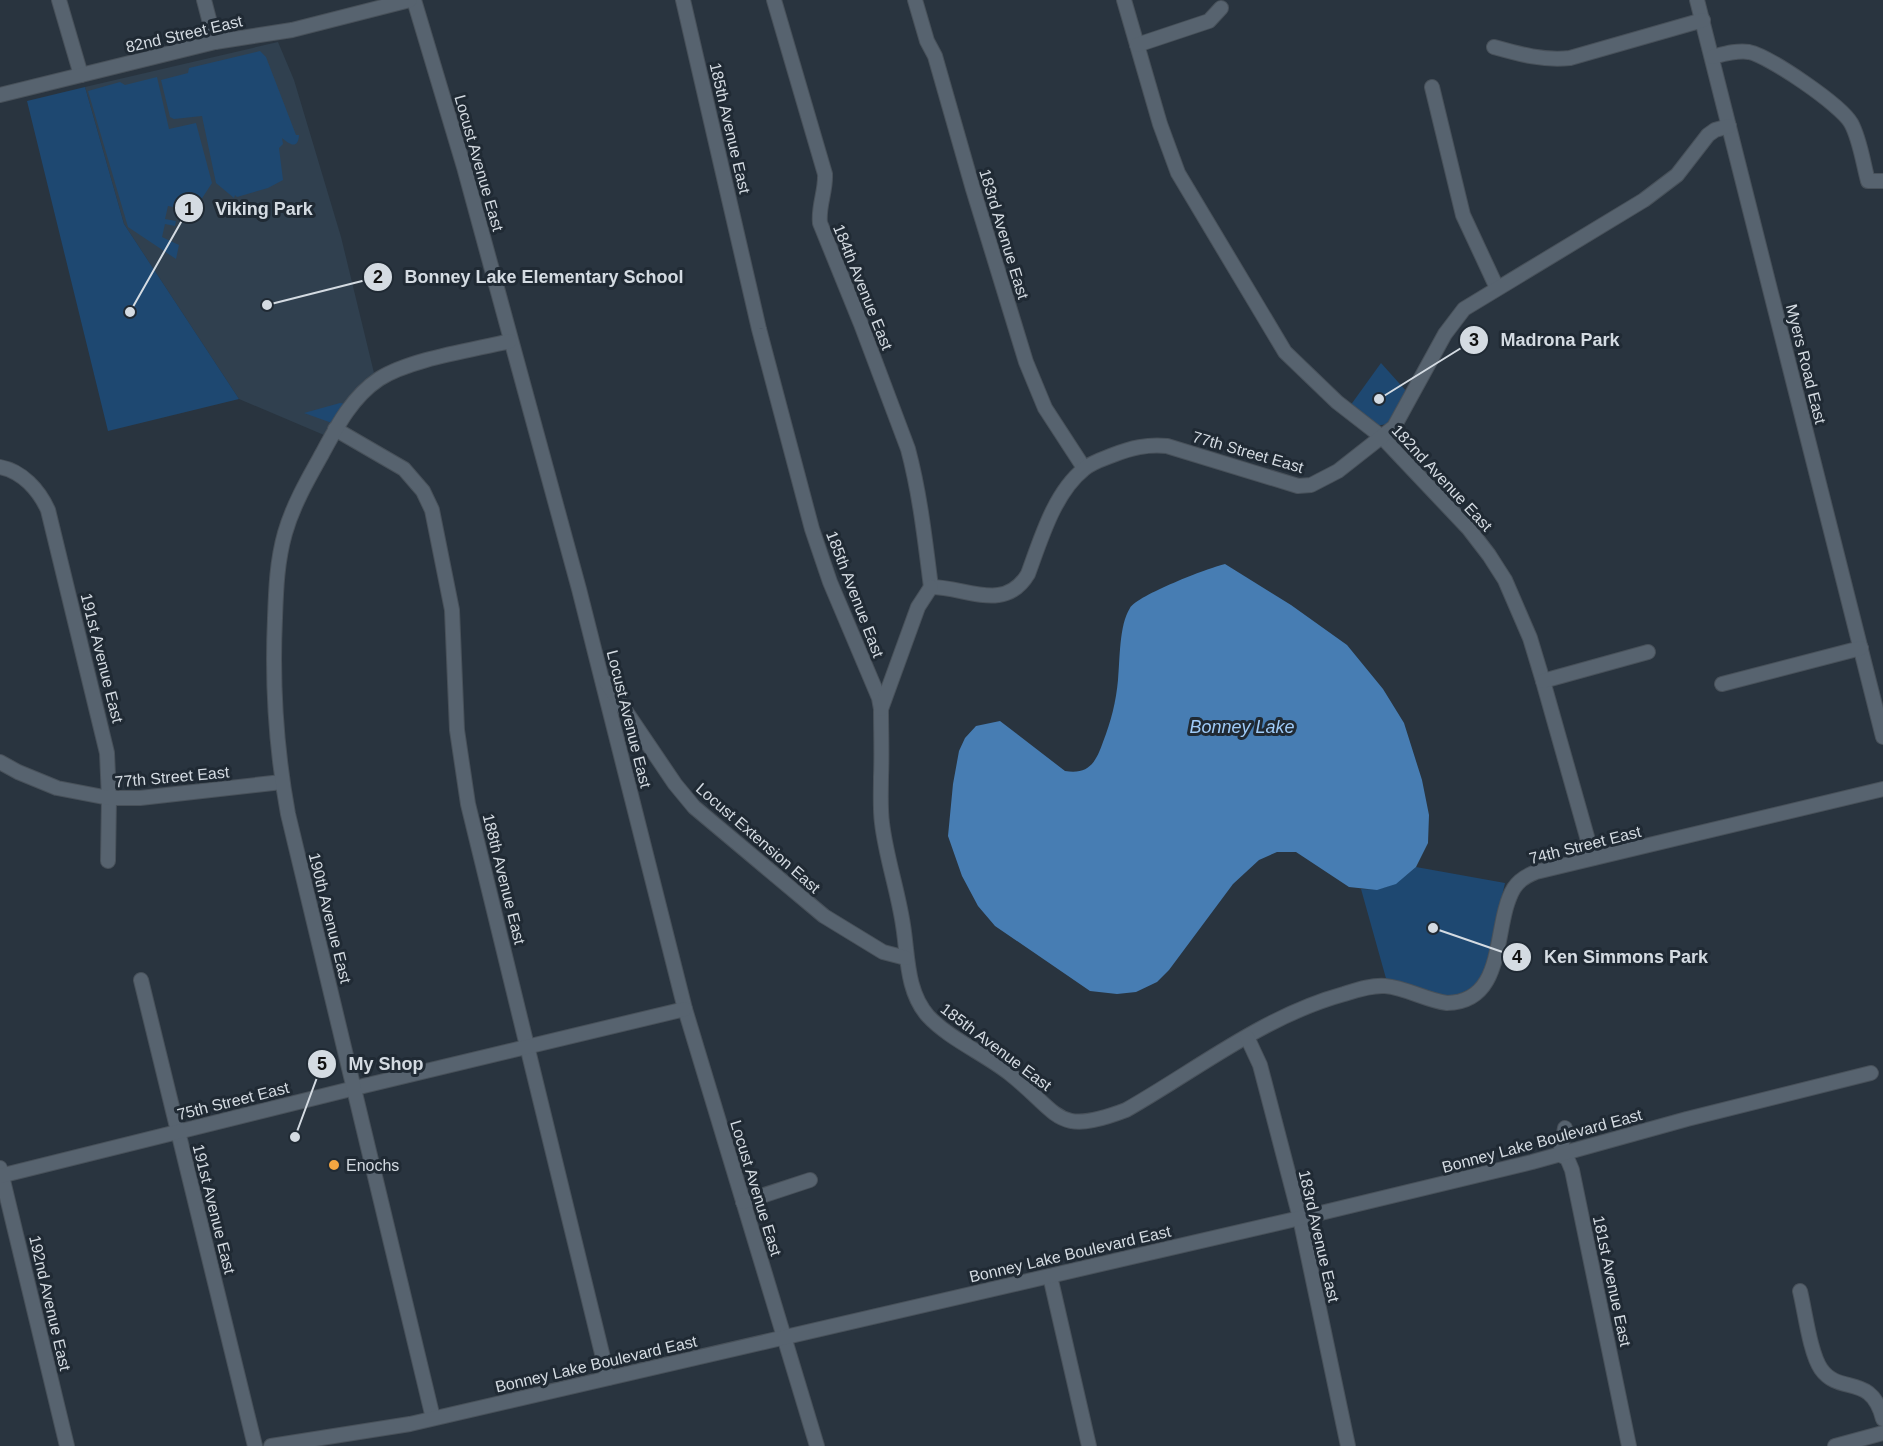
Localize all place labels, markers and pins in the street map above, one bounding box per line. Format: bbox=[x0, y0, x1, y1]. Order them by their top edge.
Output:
callout: Viking Park bbox=[174, 190, 325, 226]
callout: Bonney Lake Elementary School bbox=[363, 259, 696, 295]
callout: Madrona Park bbox=[1459, 322, 1632, 358]
callout: Ken Simmons Park bbox=[1502, 939, 1720, 975]
callout: My Shop bbox=[307, 1046, 436, 1082]
place label: Enochs bbox=[346, 1157, 399, 1174]
marker: Enochs bbox=[327, 1158, 341, 1172]

